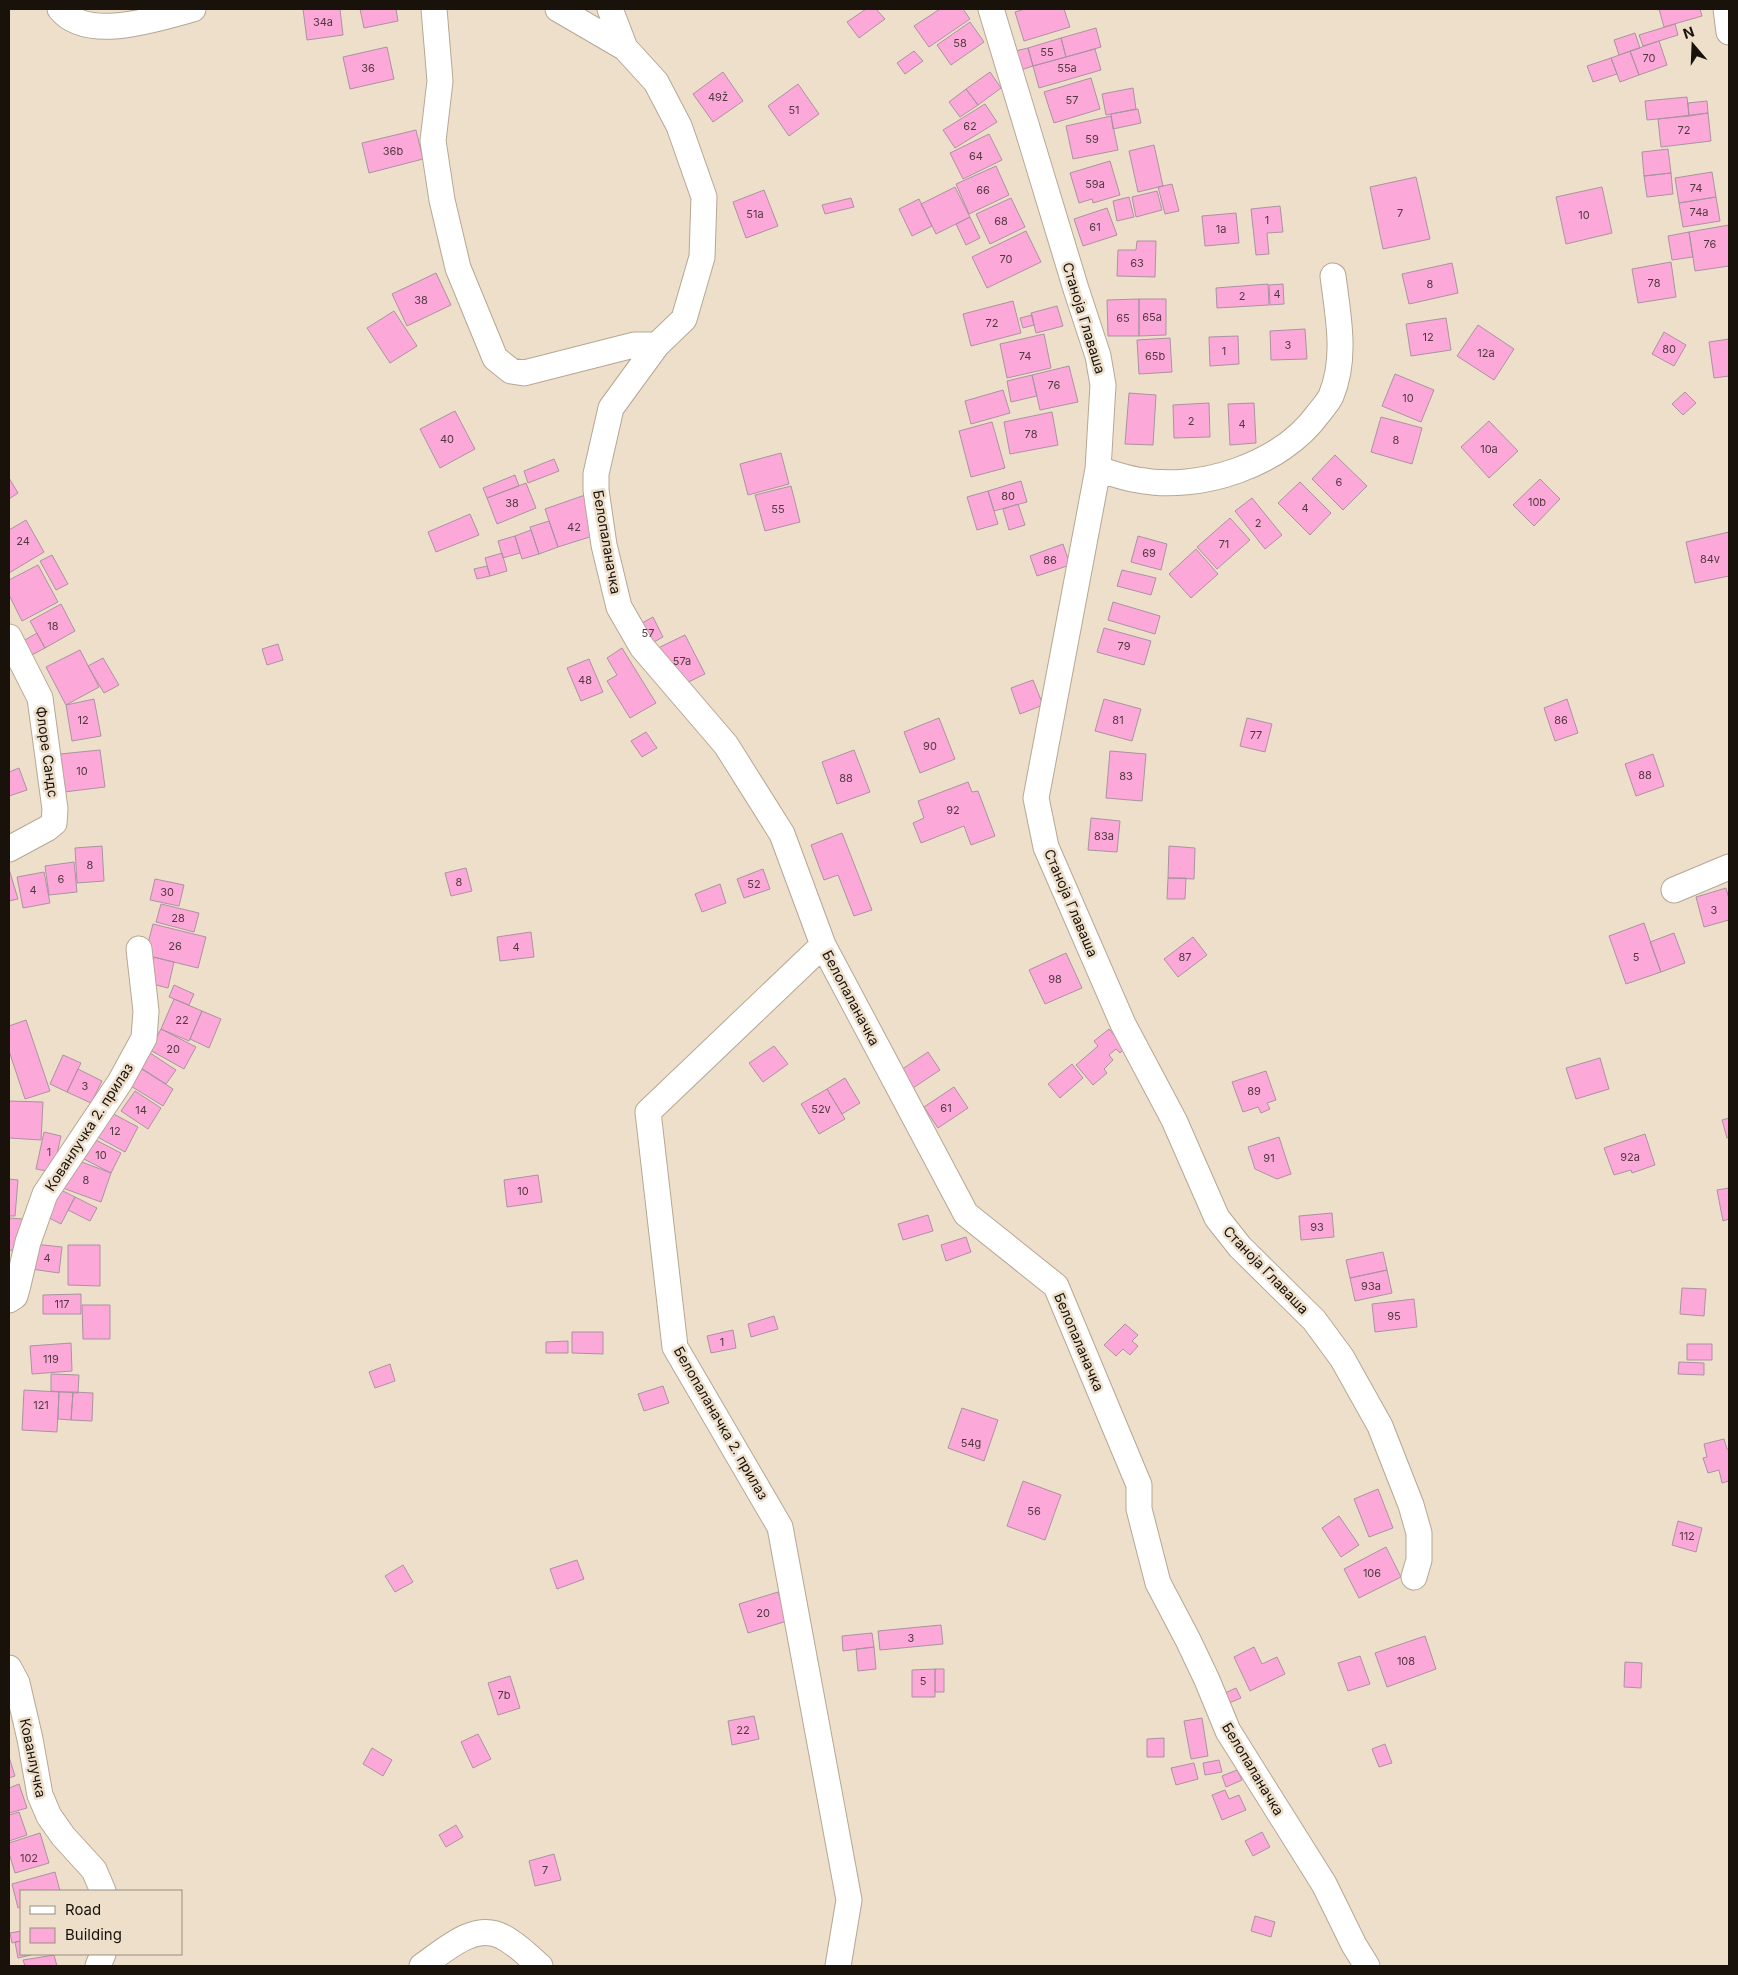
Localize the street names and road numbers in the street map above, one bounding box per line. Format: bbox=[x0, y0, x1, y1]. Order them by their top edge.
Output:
street label: Станоја Главаша bbox=[1059, 260, 1110, 376]
street label: Белопаланачка bbox=[590, 489, 625, 595]
street label: Флоре Сандс bbox=[33, 705, 62, 799]
street label: Станоја Главаша bbox=[1041, 846, 1102, 959]
street label: Белопаланачка bbox=[819, 947, 884, 1048]
street label: Кованлучка 2. прилаз bbox=[41, 1060, 136, 1194]
street label: Станоја Главаша bbox=[1220, 1222, 1313, 1317]
street label: Белопаланачка bbox=[1051, 1290, 1108, 1394]
street label: Белопаланачка 2. прилаз bbox=[671, 1343, 772, 1502]
street label: Кованлучка bbox=[17, 1717, 50, 1799]
street label: Белопаланачка bbox=[1219, 1719, 1288, 1818]

